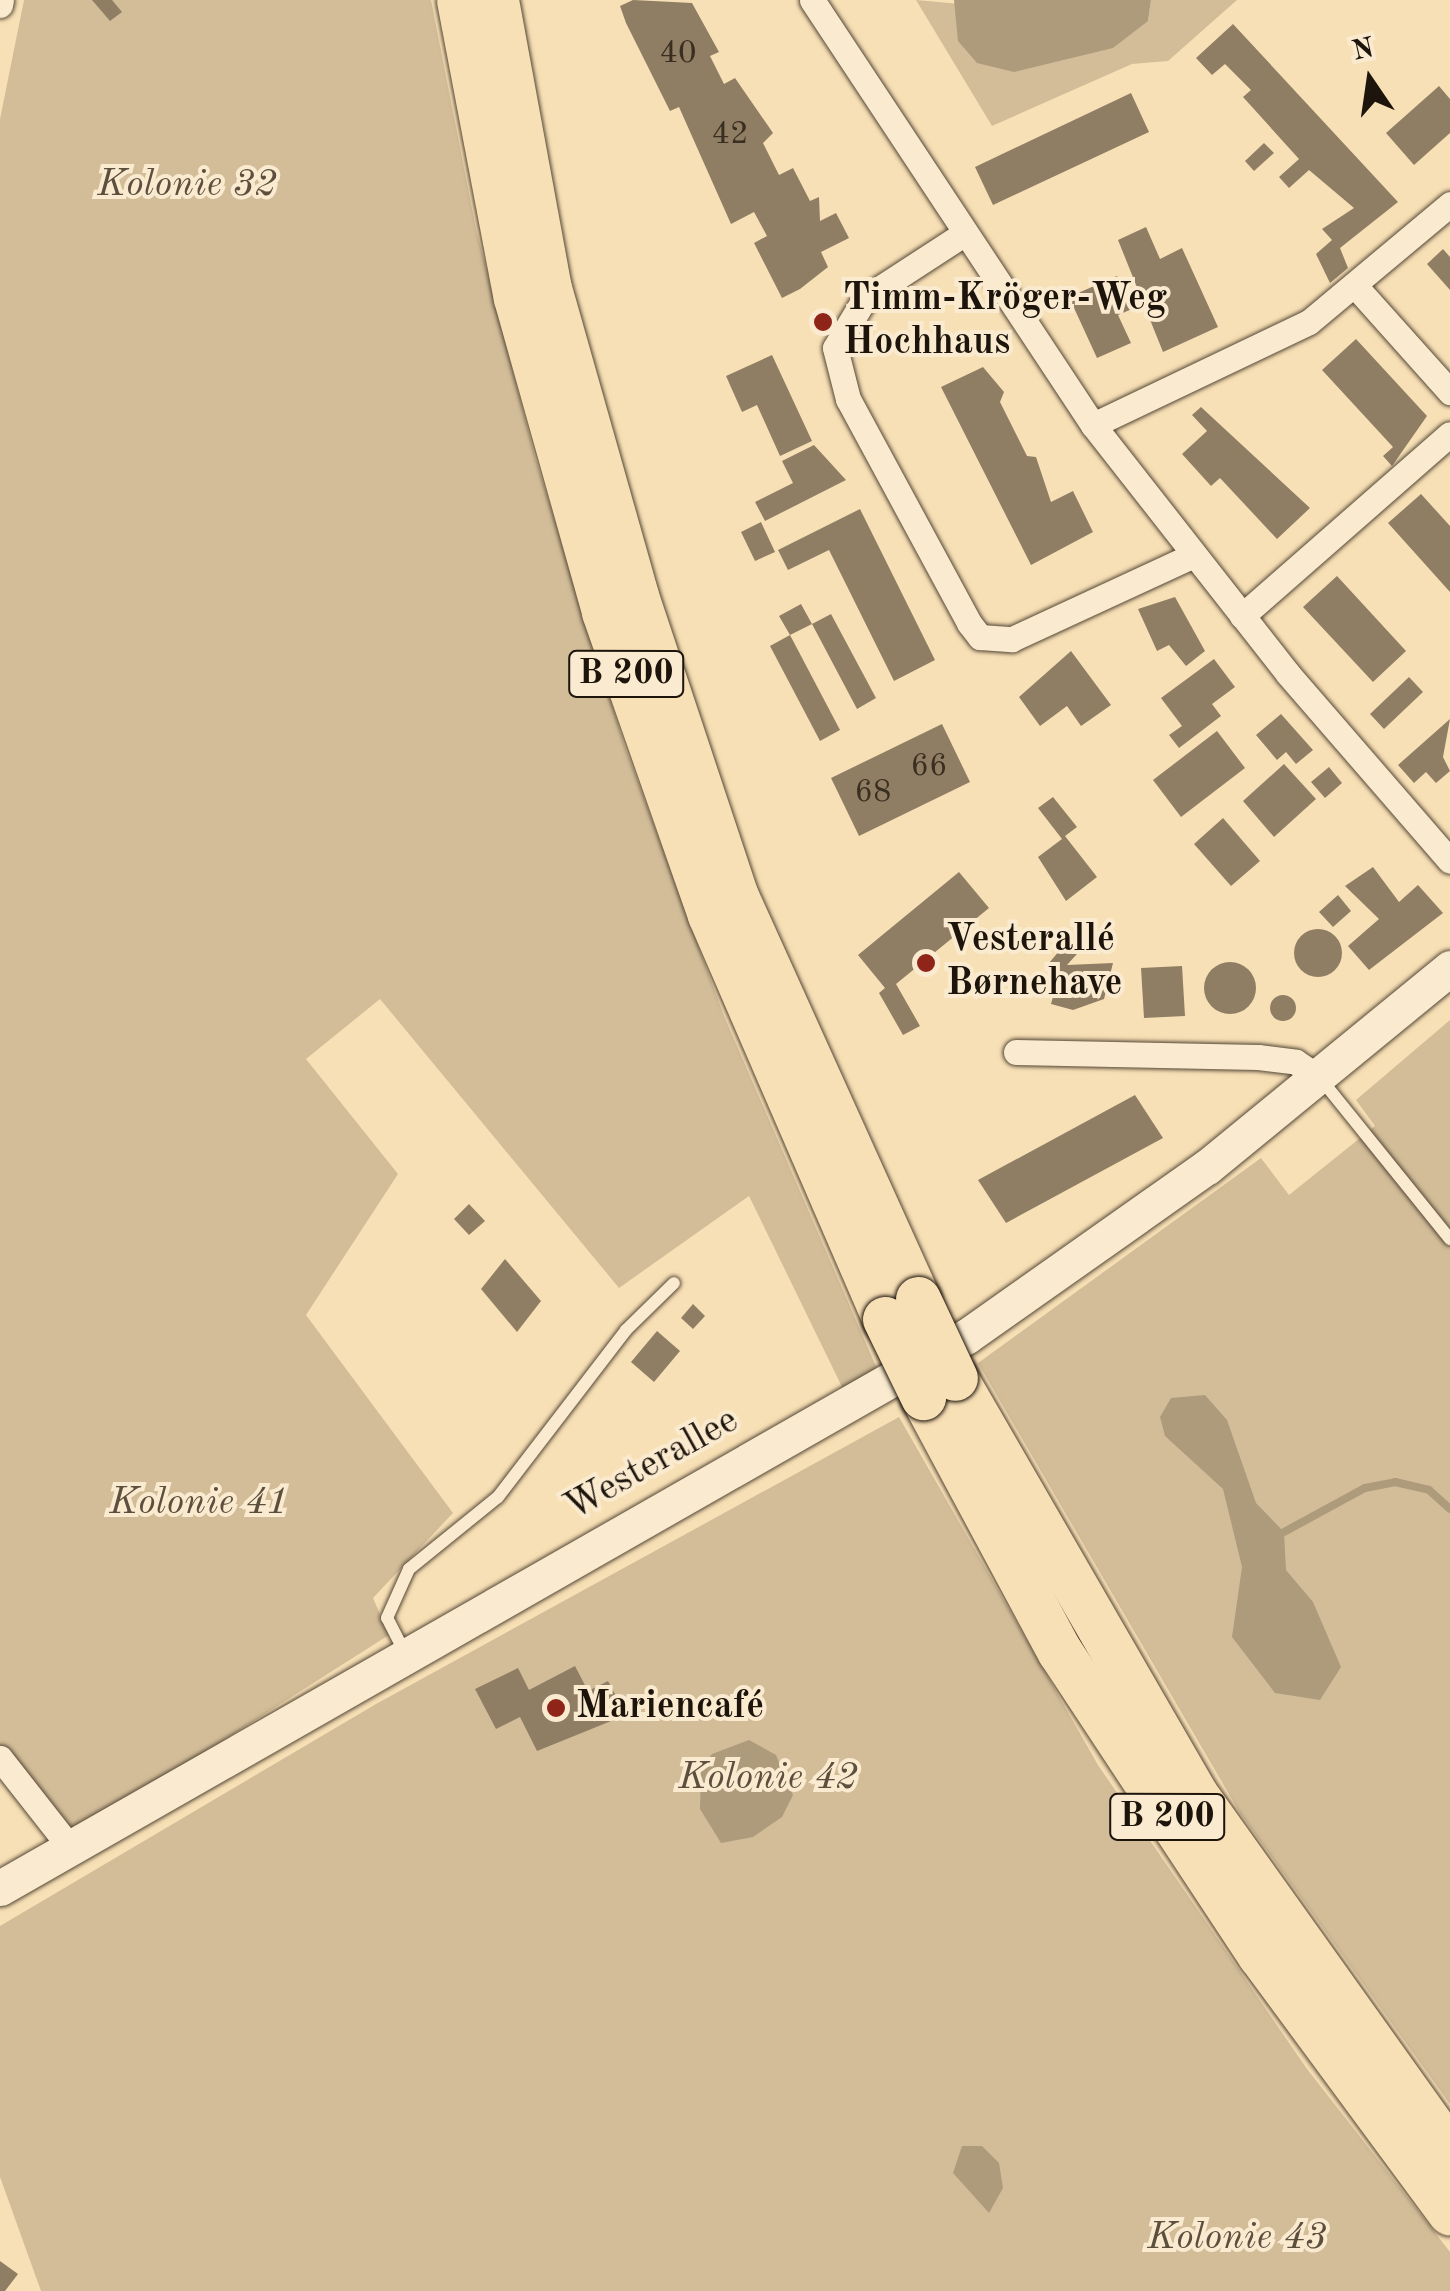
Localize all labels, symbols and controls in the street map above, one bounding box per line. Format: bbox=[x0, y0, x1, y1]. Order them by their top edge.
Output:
north arrow bbox=[1320, 30, 1420, 130]
house number: 40 bbox=[659, 35, 697, 73]
text: N bbox=[1350, 35, 1377, 67]
house number: 42 bbox=[711, 116, 749, 154]
park label: Kolonie 32 bbox=[97, 163, 277, 209]
place label: Timm-Kröger-Weg Hochhaus bbox=[843, 277, 1167, 366]
marker: Timm-Kröger-Weg Hochhaus bbox=[812, 311, 834, 333]
road number: B 200 bbox=[566, 644, 686, 704]
house number: 66 bbox=[910, 748, 948, 786]
house number: 68 bbox=[854, 774, 892, 812]
place label: Vesterallé Børnehave bbox=[946, 918, 1122, 1008]
marker: Vesterallé Børnehave bbox=[915, 952, 937, 974]
street label: Westerallee bbox=[557, 1399, 747, 1531]
park label: Kolonie 41 bbox=[109, 1481, 289, 1527]
place label: Mariencafé bbox=[576, 1685, 764, 1731]
marker: Mariencafé bbox=[545, 1697, 567, 1719]
park label: Kolonie 42 bbox=[678, 1756, 858, 1802]
road number: B 200 bbox=[1107, 1787, 1227, 1847]
park label: Kolonie 43 bbox=[1147, 2216, 1327, 2262]

